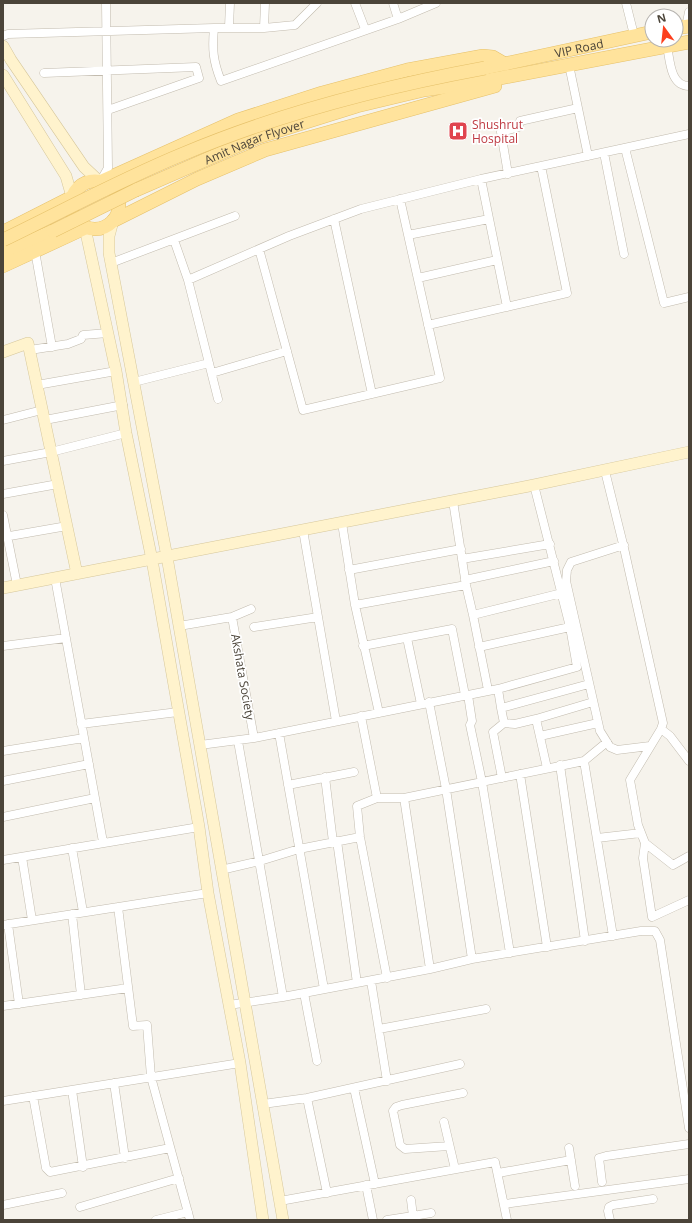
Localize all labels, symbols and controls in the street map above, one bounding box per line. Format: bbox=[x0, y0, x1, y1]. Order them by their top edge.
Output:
north arrow bbox=[644, 8, 684, 48]
text: N bbox=[655, 9, 668, 26]
street label: VIP Road bbox=[553, 34, 605, 61]
street label: Amit Nagar Flyover bbox=[201, 114, 307, 168]
place label: Shushrut Hospital bbox=[472, 116, 523, 147]
hospital icon: Shushrut Hospital bbox=[447, 120, 469, 142]
street label: Akshata Society bbox=[227, 633, 259, 722]

